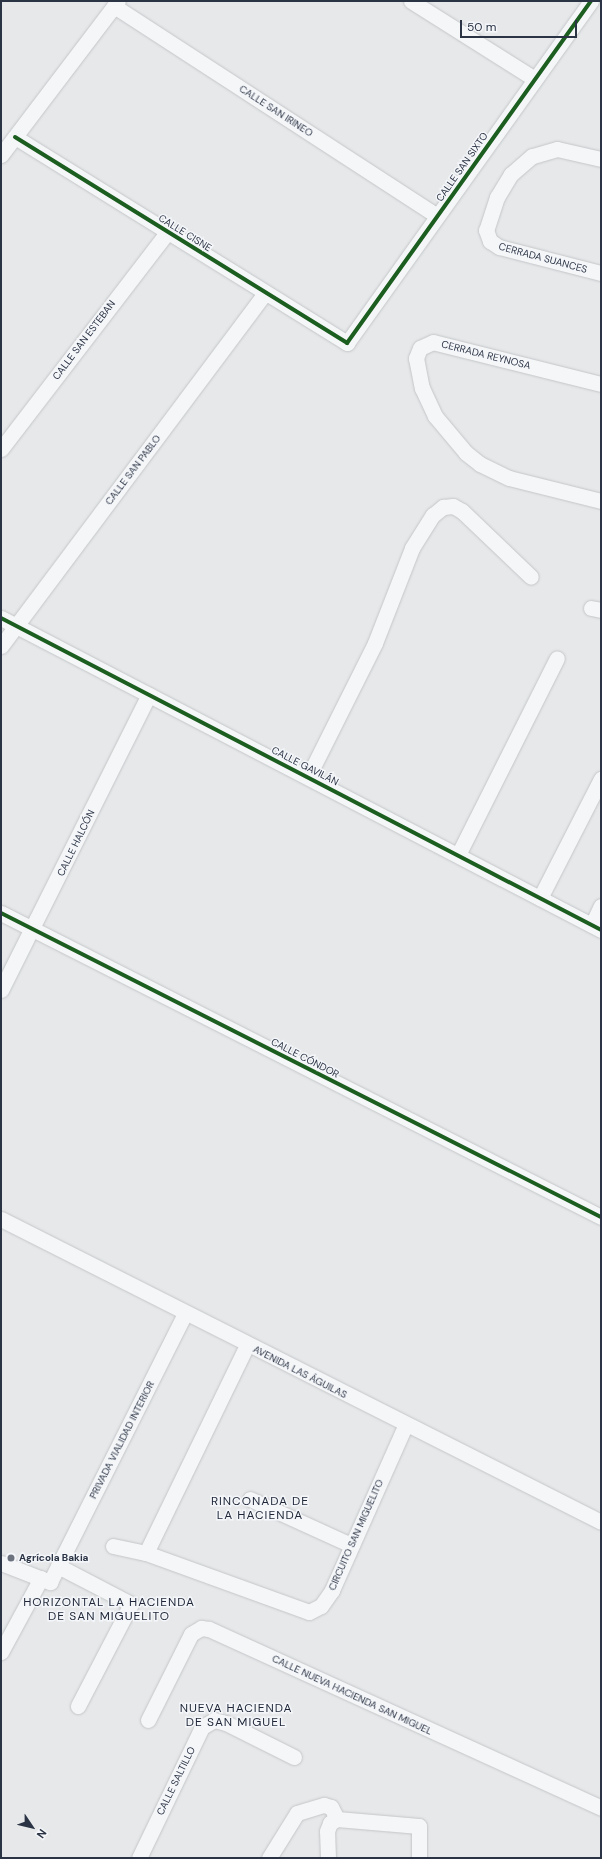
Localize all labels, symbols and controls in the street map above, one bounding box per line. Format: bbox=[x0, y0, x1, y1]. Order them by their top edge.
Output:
scale bar bbox=[462, 12, 579, 38]
text: 50 m bbox=[467, 19, 496, 35]
street label: CALLE SAN IRINEO bbox=[237, 83, 315, 139]
street label: CALLE SAN SIXTO bbox=[434, 130, 490, 204]
street label: CALLE CISNE bbox=[156, 212, 214, 254]
street label: CERRADA SUANCES bbox=[497, 240, 589, 276]
street label: CALLE SAN ESTEBAN bbox=[50, 298, 118, 382]
street label: CERRADA REYNOSA bbox=[440, 338, 532, 372]
street label: CALLE SAN PABLO bbox=[103, 433, 163, 507]
street label: CALLE GAVILÁN bbox=[269, 744, 341, 788]
street label: CALLE HALCÓN bbox=[55, 808, 97, 878]
street label: CALLE CÓNDOR bbox=[269, 1036, 341, 1080]
street label: AVENIDA LAS ÁGUILAS bbox=[251, 1343, 349, 1401]
street label: PRIVADA VIALIDAD INTERIOR bbox=[87, 1379, 157, 1501]
street label: CIRCUITO SAN MIGUELITO bbox=[326, 1478, 386, 1592]
district label: RINCONADA DE LA HACIENDA bbox=[211, 1495, 309, 1523]
place label: Agrícola Bakia bbox=[19, 1552, 88, 1564]
marker: Agrícola Bakia bbox=[6, 1553, 16, 1563]
district label: HORIZONTAL LA HACIENDA DE SAN MIGUELITO bbox=[23, 1596, 195, 1624]
street label: CALLE NUEVA HACIENDA SAN MIGUEL bbox=[270, 1653, 434, 1737]
district label: NUEVA HACIENDA DE SAN MIGUEL bbox=[180, 1702, 292, 1730]
street label: CALLE SALTILLO bbox=[154, 1745, 198, 1817]
north arrow bbox=[12, 1807, 52, 1847]
text: N bbox=[34, 1827, 50, 1841]

